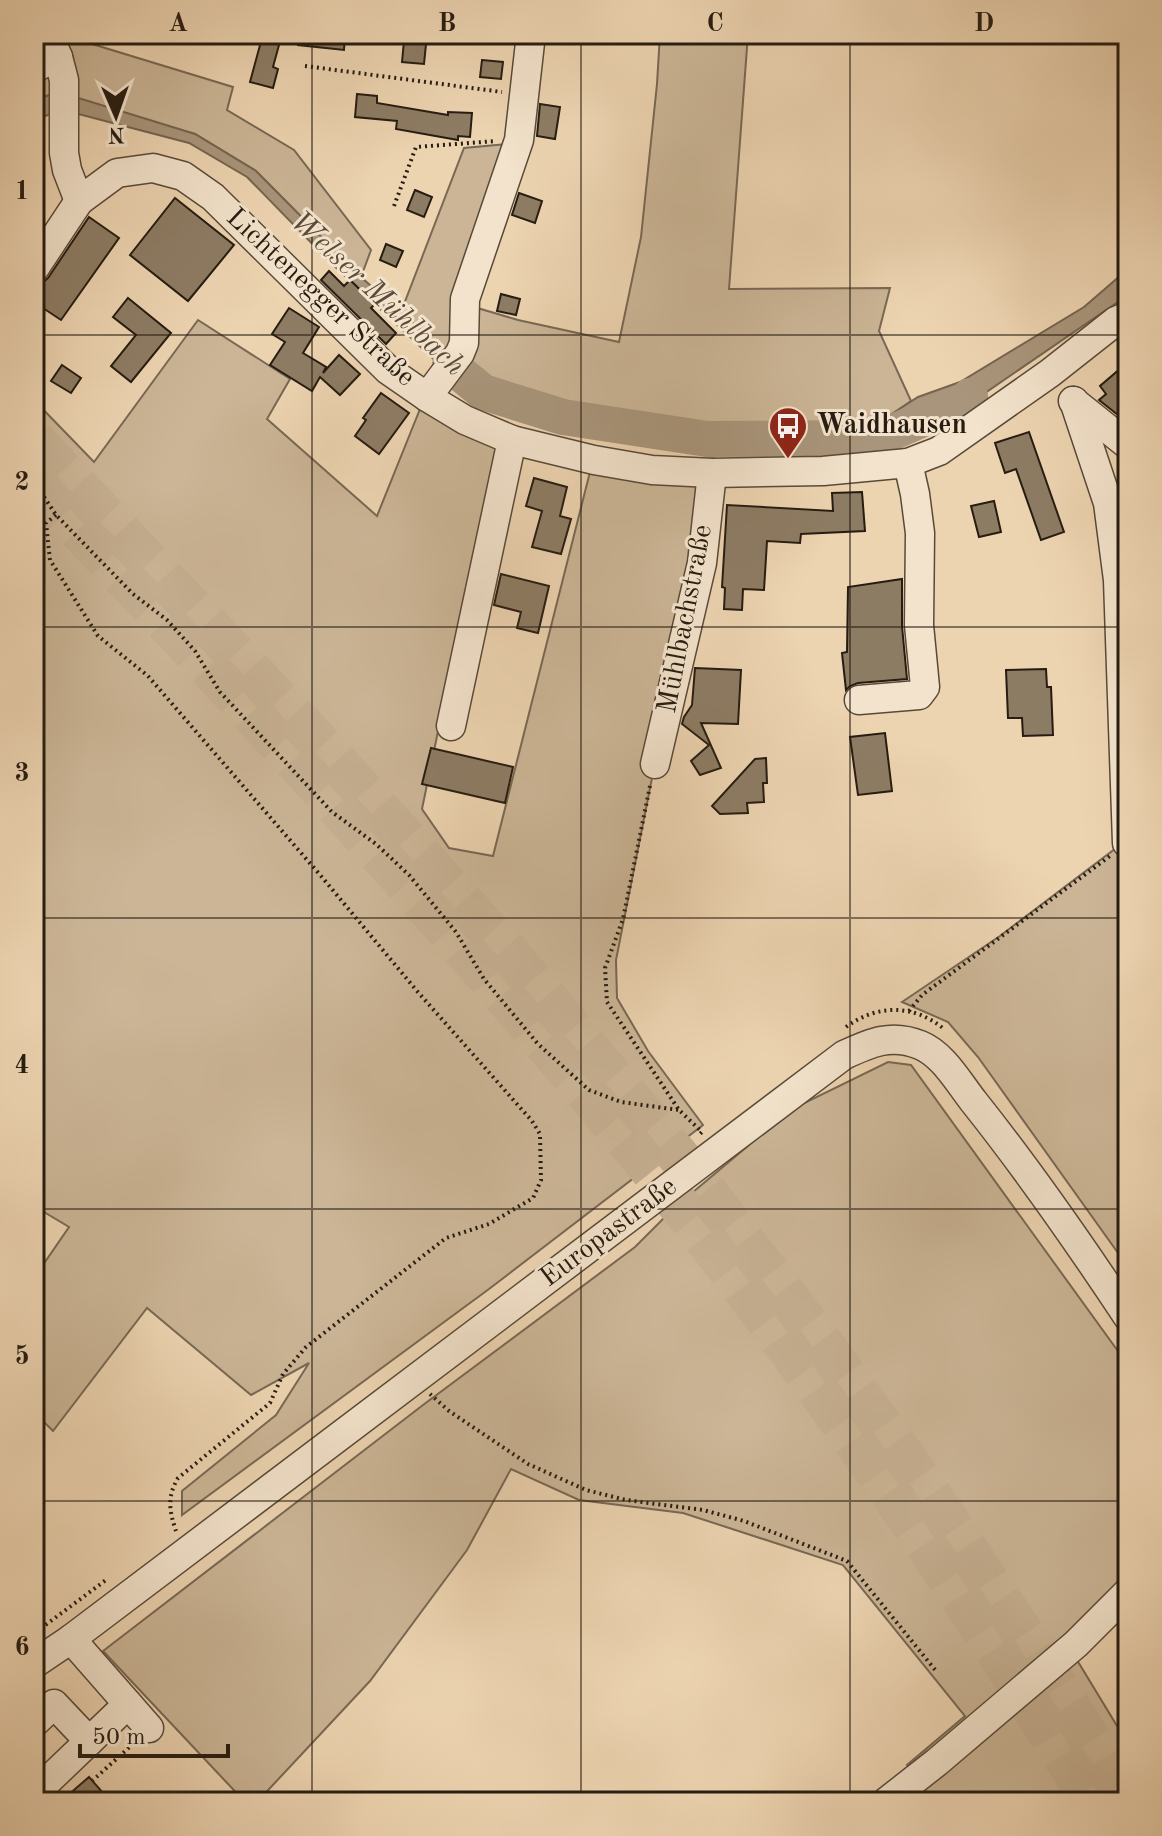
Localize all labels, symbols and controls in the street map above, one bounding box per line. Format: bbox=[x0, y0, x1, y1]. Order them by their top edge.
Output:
text: A bbox=[168, 11, 188, 37]
text: B bbox=[438, 11, 456, 37]
text: C bbox=[706, 11, 724, 37]
text: D bbox=[974, 11, 994, 37]
north arrow bbox=[76, 76, 156, 156]
text: N bbox=[108, 123, 125, 145]
text: 1 bbox=[14, 179, 30, 205]
street label: Lichtenegger Straße bbox=[220, 204, 420, 392]
water label: Welser Mühlbach bbox=[284, 206, 470, 382]
bus stop icon: Waidhausen bbox=[767, 405, 809, 460]
place label: Waidhausen bbox=[816, 412, 967, 440]
text: 2 bbox=[14, 470, 30, 496]
street label: Mühlbachstraße bbox=[654, 522, 718, 716]
text: 3 bbox=[14, 761, 30, 787]
text: 4 bbox=[14, 1053, 30, 1079]
street label: Europastraße bbox=[536, 1173, 682, 1293]
text: 5 bbox=[14, 1344, 30, 1370]
text: 6 bbox=[14, 1635, 30, 1661]
scale bar bbox=[80, 1708, 228, 1758]
text: 50 m bbox=[92, 1726, 146, 1750]

